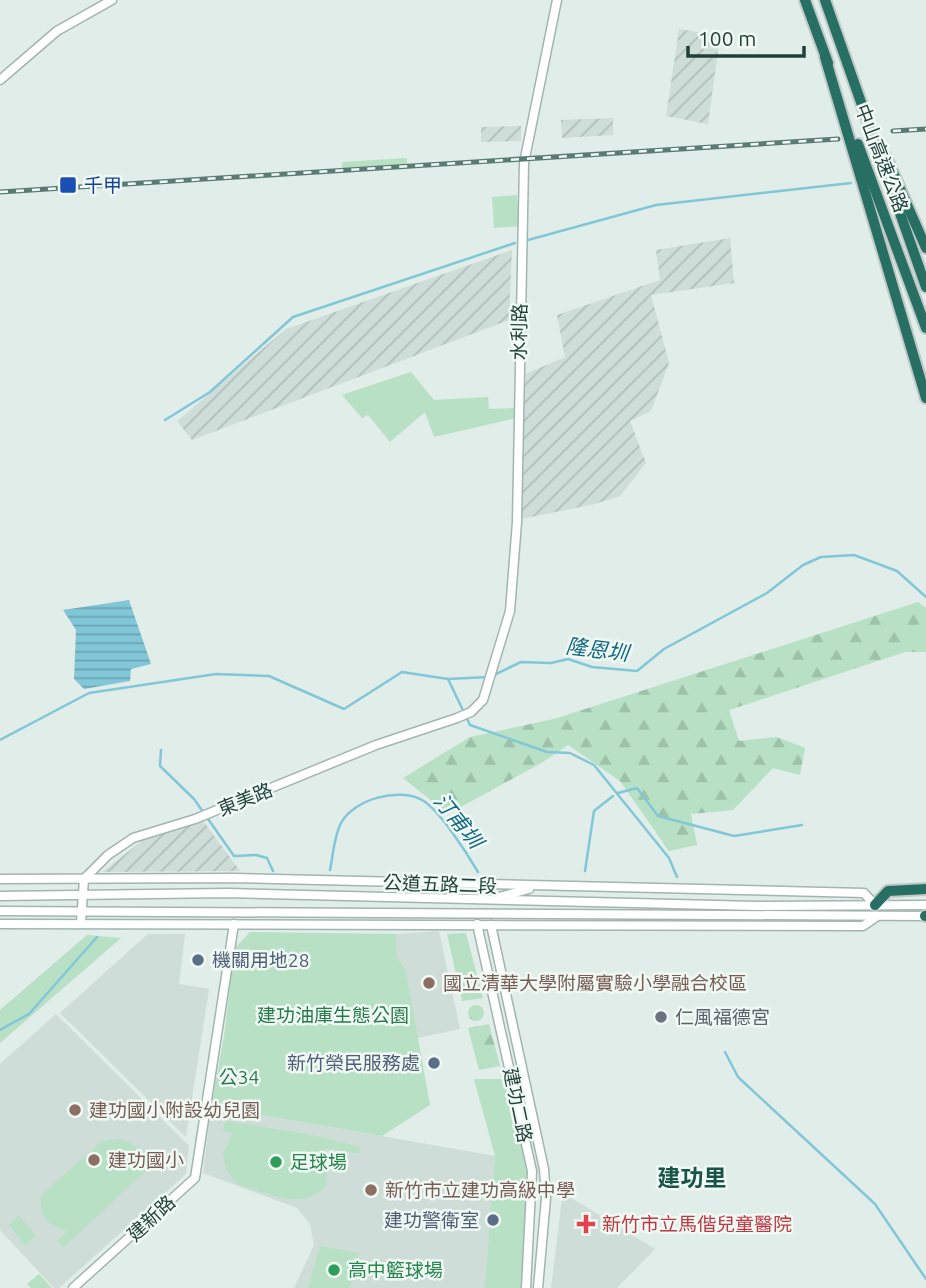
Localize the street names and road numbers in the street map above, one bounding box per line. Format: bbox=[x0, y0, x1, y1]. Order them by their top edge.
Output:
street label: 中山高速公路 bbox=[851, 101, 913, 215]
street label: 水利路 bbox=[508, 303, 530, 361]
street label: 東美路 bbox=[214, 778, 276, 820]
street label: 公道五路二段 bbox=[383, 871, 497, 897]
street label: 建功二路 bbox=[499, 1066, 537, 1144]
street label: 建新路 bbox=[123, 1191, 179, 1245]

